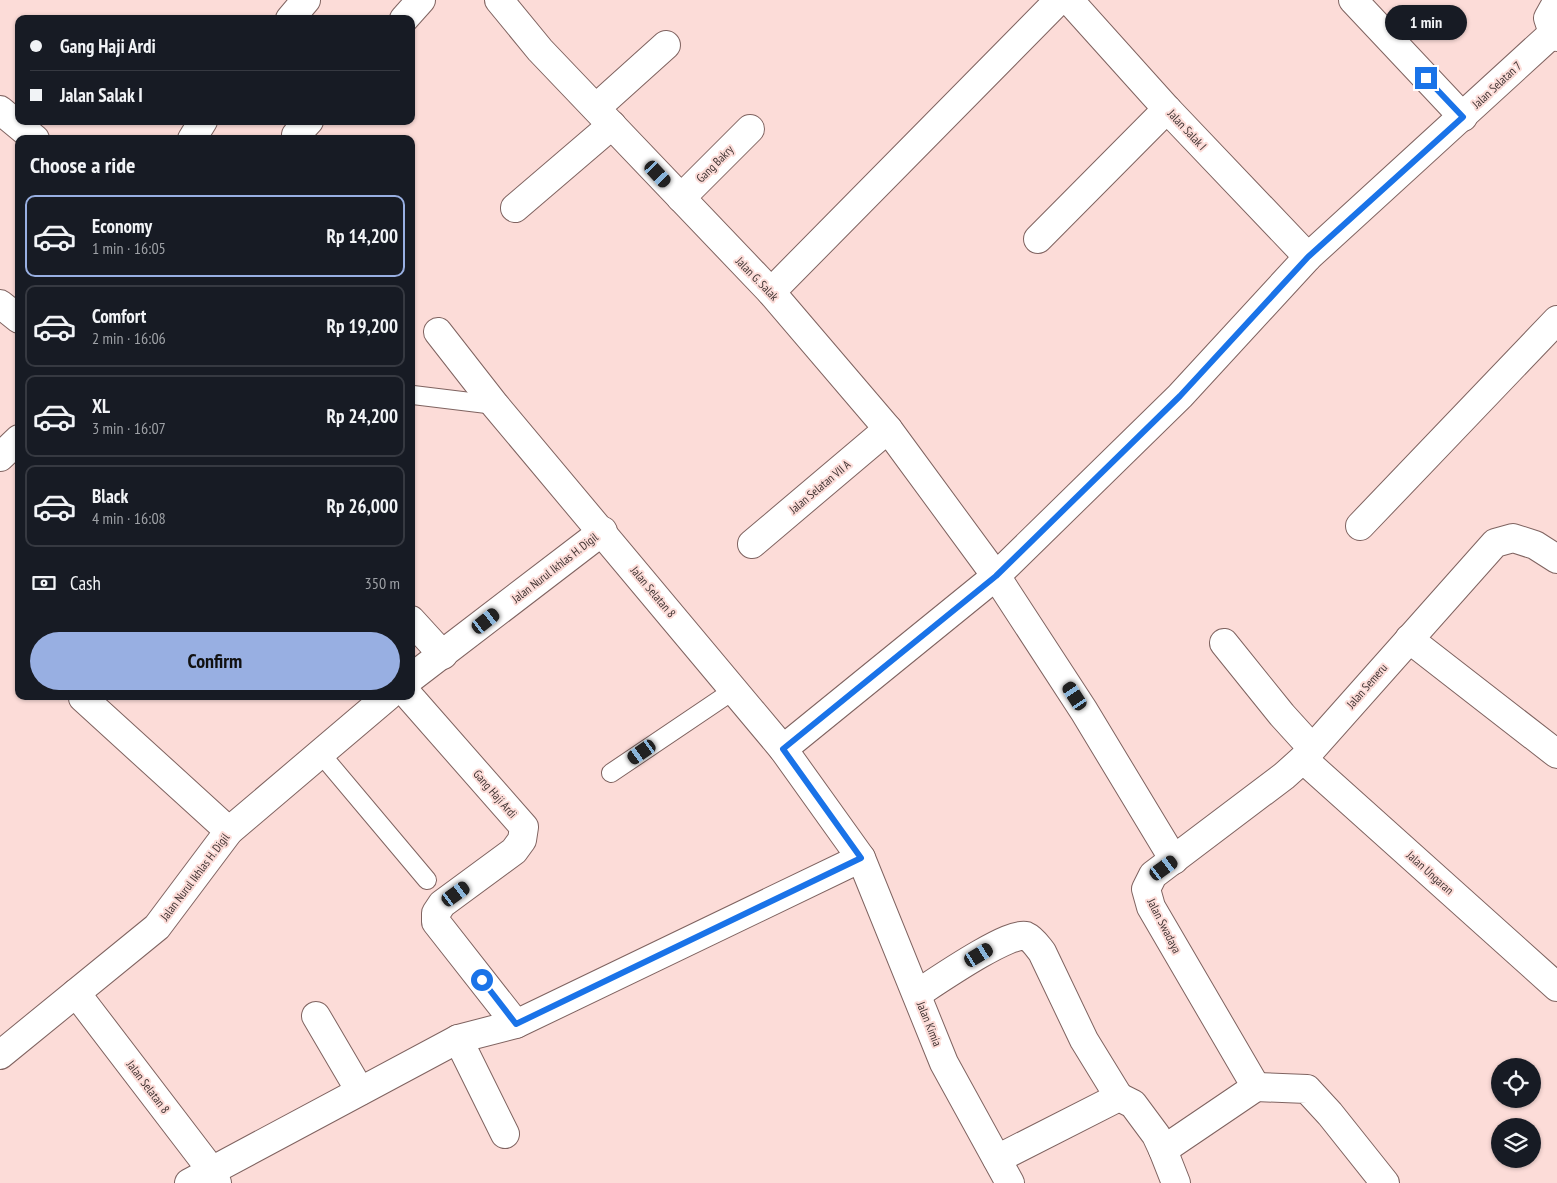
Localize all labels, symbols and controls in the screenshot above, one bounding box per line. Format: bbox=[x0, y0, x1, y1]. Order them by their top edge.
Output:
callout: 1 min bbox=[1385, 5, 1467, 40]
text: 1 min bbox=[1410, 12, 1442, 32]
text: Gang Haji Ardi bbox=[60, 34, 156, 58]
street label: Jalan Selatan 7 bbox=[1468, 58, 1524, 112]
route end bbox=[1415, 67, 1437, 89]
text: Jalan Salak I bbox=[60, 83, 143, 107]
street label: Jalan Salak I bbox=[1164, 105, 1210, 153]
street label: Gang Bakry bbox=[693, 142, 737, 185]
text: Choose a ride bbox=[30, 151, 135, 179]
car bbox=[642, 158, 673, 190]
icon: car bbox=[32, 214, 77, 259]
text: Economy bbox=[92, 214, 152, 238]
text: Rp 14,200 bbox=[327, 224, 398, 248]
text: 1 min · 16:05 bbox=[92, 238, 166, 258]
street label: Jalan G. Salak bbox=[732, 253, 782, 304]
icon: car bbox=[32, 304, 77, 349]
text: Comfort bbox=[92, 304, 146, 328]
text: Rp 19,200 bbox=[327, 314, 398, 338]
text: 2 min · 16:06 bbox=[92, 328, 166, 348]
icon: car bbox=[32, 394, 77, 439]
text: XL bbox=[92, 394, 110, 418]
text: Rp 24,200 bbox=[327, 404, 398, 428]
text: 3 min · 16:07 bbox=[92, 418, 166, 438]
street label: Jalan Selatan VII A bbox=[785, 456, 854, 517]
icon: car bbox=[32, 484, 77, 529]
text: Black bbox=[92, 484, 128, 508]
text: Rp 26,000 bbox=[327, 494, 398, 518]
text: 4 min · 16:08 bbox=[92, 508, 166, 528]
street label: Jalan Nurul Ikhlas H. Digil bbox=[508, 529, 601, 607]
street label: Jalan Selatan 8 bbox=[627, 562, 679, 620]
icon: cash bbox=[30, 569, 58, 597]
text: Cash bbox=[70, 571, 101, 595]
text: 350 m bbox=[365, 573, 400, 593]
car bbox=[469, 606, 502, 636]
button: Confirm bbox=[30, 632, 400, 690]
street label: Jalan Semeru bbox=[1342, 660, 1390, 712]
car bbox=[1060, 679, 1089, 713]
car bbox=[625, 737, 658, 767]
street label: Gang Haji Ardi bbox=[470, 766, 520, 821]
street label: Jalan Nurul Ikhlas H. Digil bbox=[156, 830, 232, 924]
street label: Jalan Ungaran bbox=[1403, 847, 1457, 898]
car bbox=[1147, 853, 1180, 883]
car bbox=[439, 879, 472, 909]
street label: Jalan Swadaya bbox=[1144, 895, 1185, 956]
car bbox=[962, 941, 995, 969]
route start bbox=[471, 969, 493, 991]
street label: Jalan Kimia bbox=[913, 998, 945, 1049]
street label: Jalan Selatan 8 bbox=[123, 1057, 173, 1116]
map controls bbox=[1491, 1058, 1541, 1168]
button: locate bbox=[1491, 1058, 1541, 1108]
button: layers bbox=[1491, 1118, 1541, 1168]

